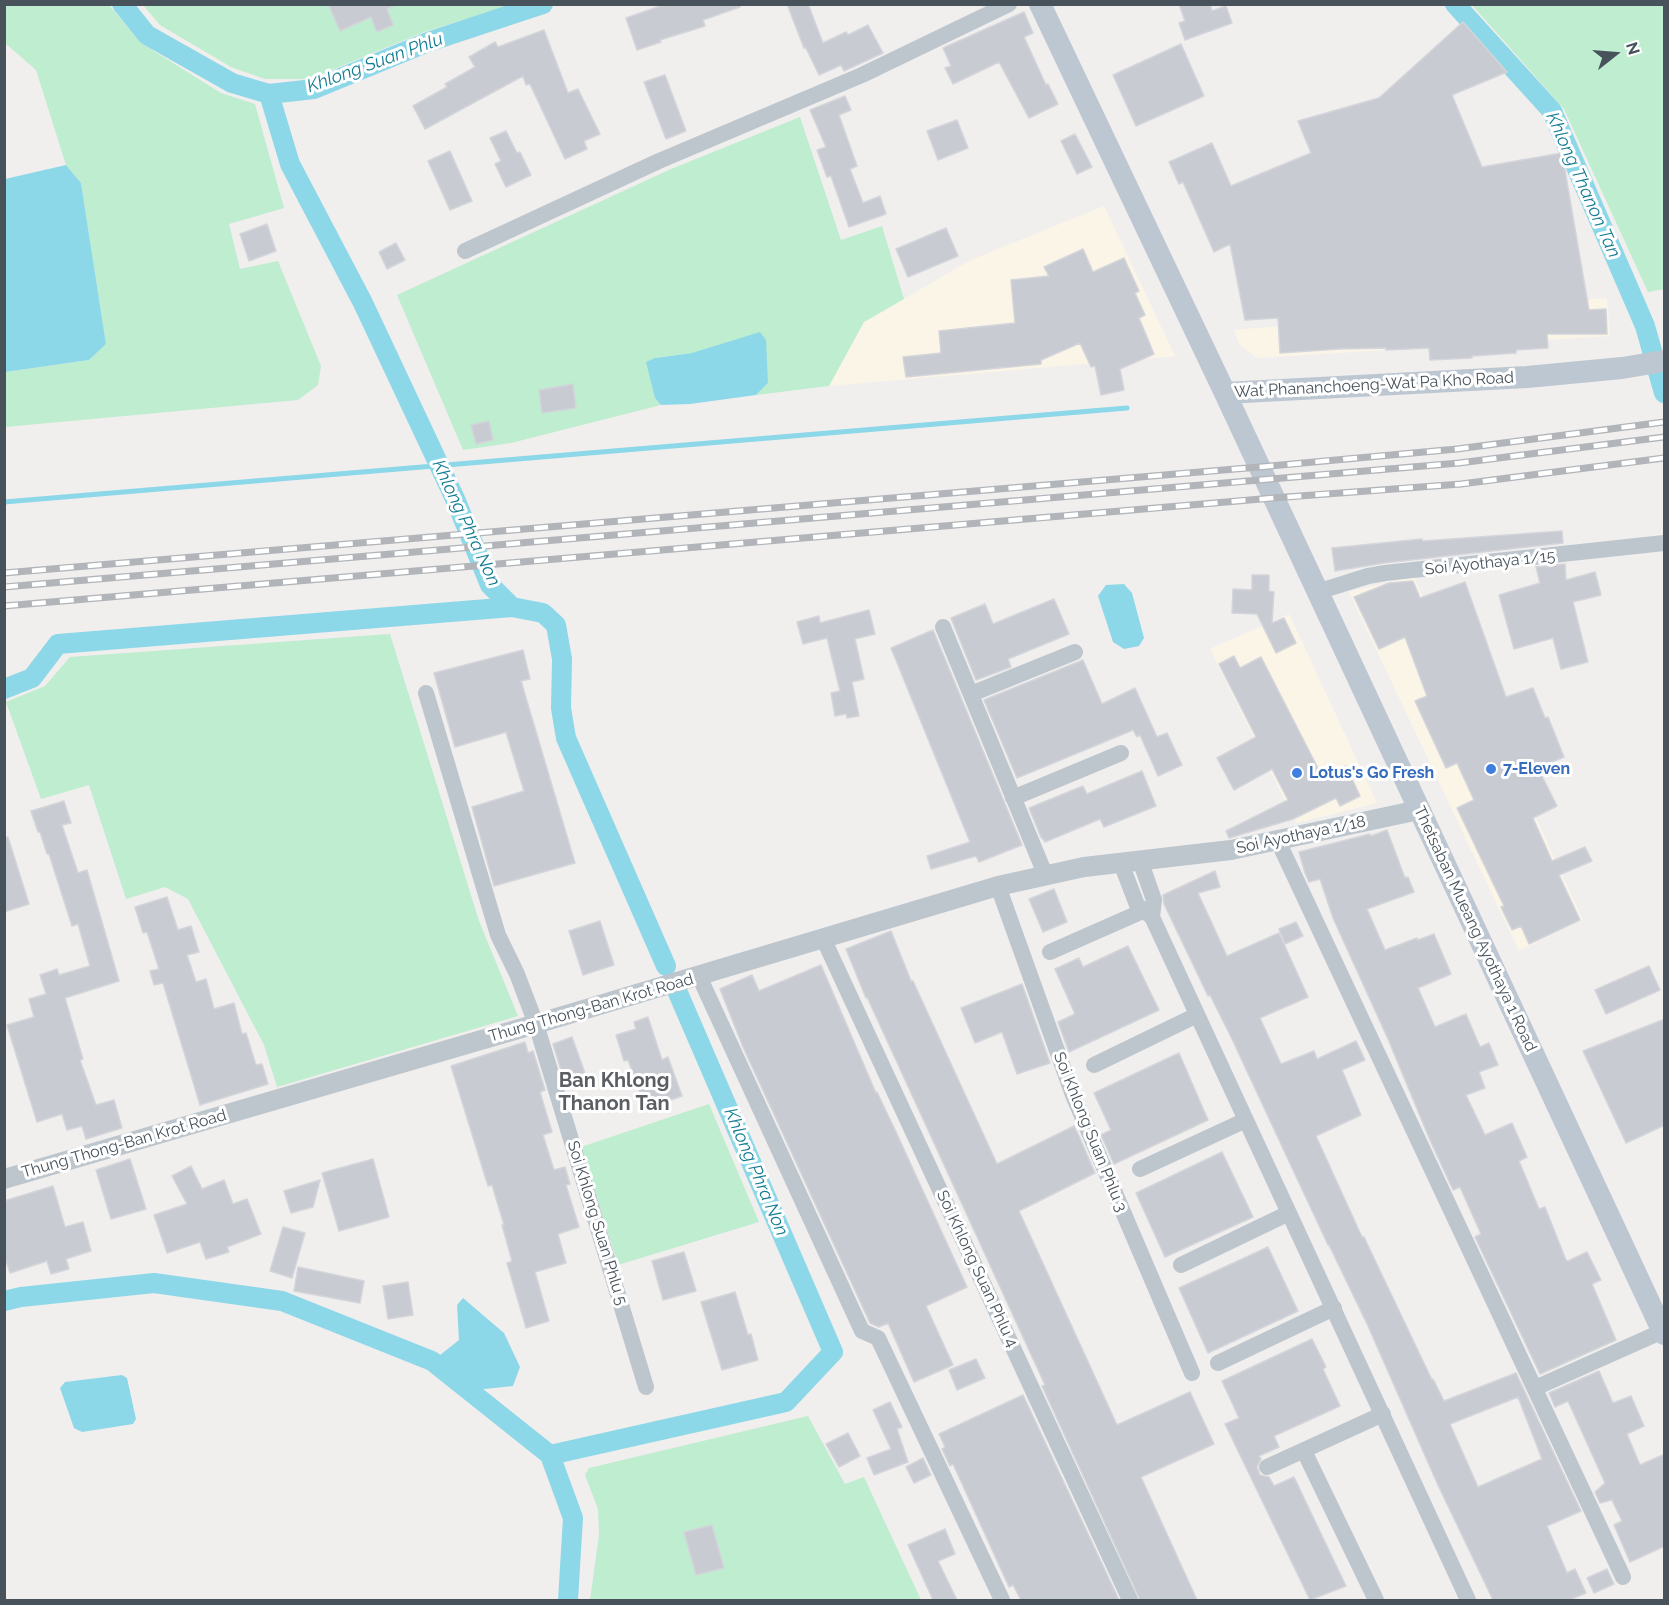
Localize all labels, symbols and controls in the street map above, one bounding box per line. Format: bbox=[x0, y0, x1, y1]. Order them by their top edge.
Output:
north arrow bbox=[1585, 24, 1645, 84]
water label: Khlong Suan Phlu bbox=[304, 28, 446, 98]
text: N bbox=[1622, 40, 1644, 57]
water label: Khlong Thanon Tan bbox=[1541, 109, 1625, 261]
street label: Wat Phananchoeng-Wat Pa Kho Road bbox=[1234, 368, 1514, 402]
water label: Khlong Phra Non bbox=[427, 456, 505, 590]
street label: Soi Ayothaya 1/15 bbox=[1424, 547, 1556, 579]
place label: 7-Eleven bbox=[1503, 759, 1570, 779]
marker: 7-Eleven bbox=[1484, 762, 1498, 776]
place label: Lotus's Go Fresh bbox=[1309, 763, 1434, 783]
marker: Lotus's Go Fresh bbox=[1290, 766, 1304, 780]
street label: Thetsaban Mueang Ayothaya 1 Road bbox=[1409, 803, 1541, 1055]
street label: Soi Ayothaya 1/18 bbox=[1235, 812, 1367, 858]
street label: Thung Thong-Ban Krot Road bbox=[486, 970, 696, 1046]
street label: Soi Khlong Suan Phlu 3 bbox=[1049, 1049, 1131, 1215]
district label: Ban Khlong Thanon Tan bbox=[558, 1069, 670, 1116]
water label: Khlong Phra Non bbox=[719, 1105, 793, 1239]
street label: Thung Thong-Ban Krot Road bbox=[19, 1106, 229, 1182]
street label: Soi Khlong Suan Phlu 5 bbox=[563, 1138, 631, 1308]
street label: Soi Khlong Suan Phlu 4 bbox=[932, 1188, 1022, 1350]

